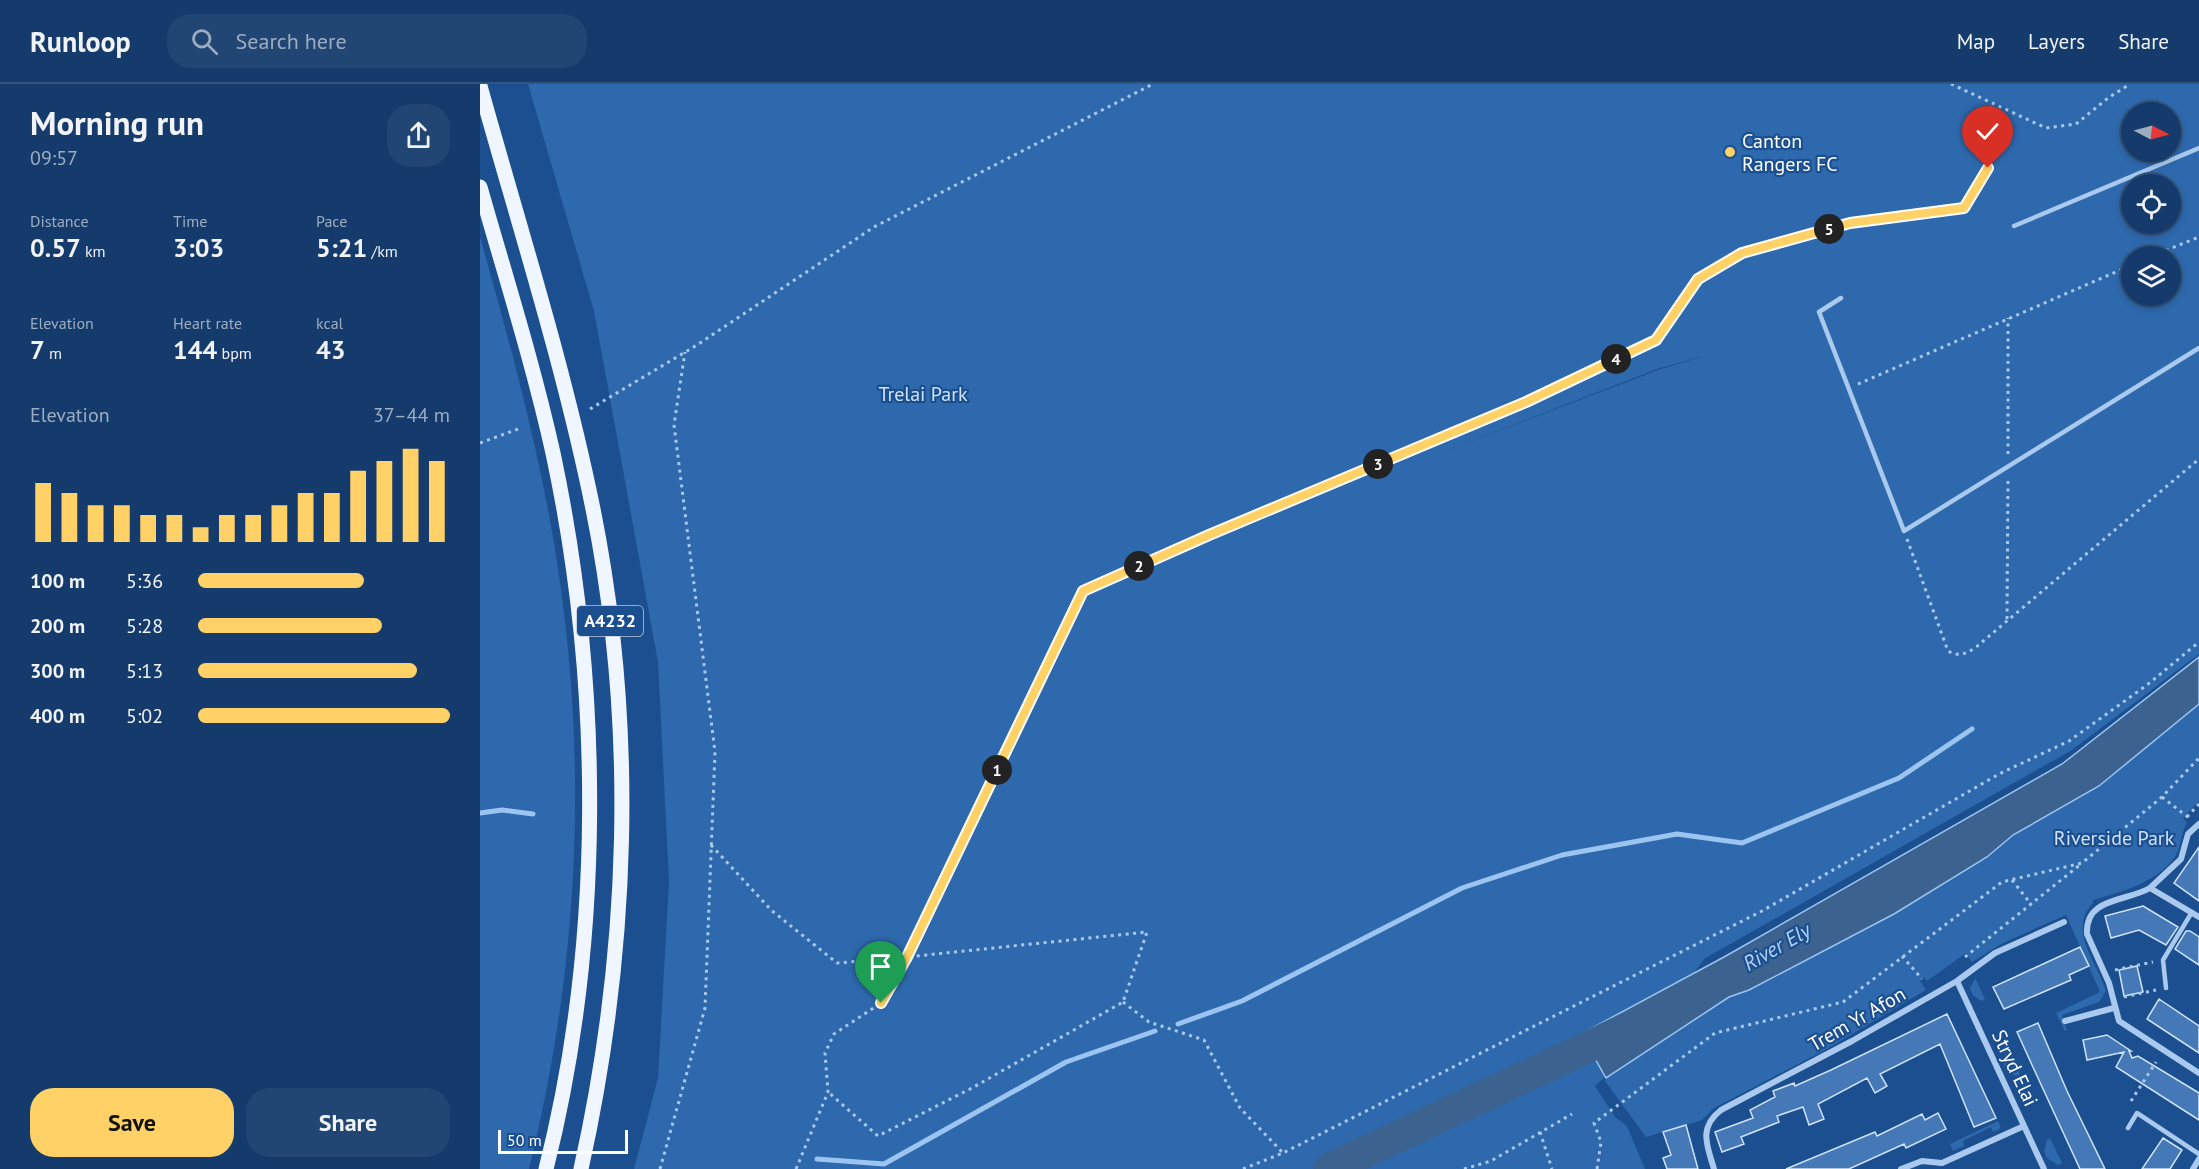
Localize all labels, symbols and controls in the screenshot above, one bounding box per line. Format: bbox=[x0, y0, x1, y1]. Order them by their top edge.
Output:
search box bbox=[167, 14, 587, 68]
text: Runloop bbox=[30, 23, 131, 60]
icon: search bbox=[188, 25, 221, 58]
text: Search here bbox=[236, 27, 347, 55]
text: Map bbox=[1957, 28, 1995, 55]
text: Layers bbox=[2028, 28, 2085, 55]
text: Share bbox=[2118, 28, 2169, 55]
text: Morning run bbox=[30, 101, 204, 144]
north arrow bbox=[2121, 102, 2181, 162]
map controls bbox=[2121, 102, 2181, 306]
button: share bbox=[387, 104, 450, 167]
pin bbox=[1962, 106, 2013, 168]
icon: check bbox=[1971, 115, 2004, 148]
place label: Canton Rangers FC bbox=[1742, 128, 1838, 177]
text: 09:57 bbox=[30, 145, 78, 171]
marker: Canton Rangers FC bbox=[1723, 145, 1737, 159]
button: locate bbox=[2121, 174, 2181, 234]
text: Distance bbox=[30, 211, 89, 231]
text: Time bbox=[173, 211, 207, 231]
text: Pace bbox=[316, 211, 347, 231]
pin: 5 bbox=[1814, 214, 1844, 244]
text: 5 bbox=[1824, 219, 1834, 239]
text: 0.57 bbox=[30, 231, 81, 264]
text: 3:03 bbox=[173, 231, 224, 264]
text: 5:21 bbox=[316, 231, 367, 264]
text: km bbox=[81, 241, 106, 261]
text: /km bbox=[367, 241, 398, 261]
button: layers bbox=[2121, 246, 2181, 306]
text: Elevation bbox=[30, 313, 94, 333]
text: Heart rate bbox=[173, 313, 242, 333]
text: kcal bbox=[316, 313, 343, 333]
text: 7 bbox=[30, 333, 45, 366]
text: 144 bbox=[173, 333, 217, 366]
text: 43 bbox=[316, 333, 345, 366]
text: m bbox=[45, 343, 62, 363]
text: bpm bbox=[217, 343, 252, 363]
pin: 4 bbox=[1601, 344, 1631, 374]
text: 4 bbox=[1611, 349, 1621, 369]
park label: Trelai Park bbox=[878, 381, 968, 407]
text: Elevation bbox=[30, 402, 110, 428]
text: 37–44 m bbox=[373, 402, 450, 428]
pin: 3 bbox=[1363, 449, 1393, 479]
text: 3 bbox=[1373, 454, 1383, 474]
pin: 2 bbox=[1124, 551, 1154, 581]
text: 2 bbox=[1134, 556, 1144, 576]
text: 100 m bbox=[30, 568, 85, 594]
text: 5:36 bbox=[126, 568, 163, 594]
road number: A4232 bbox=[577, 606, 643, 636]
text: 200 m bbox=[30, 613, 85, 639]
text: 5:28 bbox=[126, 613, 163, 639]
text: 300 m bbox=[30, 658, 85, 684]
text: 5:13 bbox=[126, 658, 163, 684]
text: 400 m bbox=[30, 703, 85, 729]
text: 5:02 bbox=[126, 703, 163, 729]
pin: 1 bbox=[982, 755, 1012, 785]
text: 1 bbox=[992, 760, 1002, 780]
park label: Riverside Park bbox=[2054, 825, 2175, 851]
water label: River Ely bbox=[1738, 916, 1817, 977]
pin bbox=[855, 941, 906, 1003]
icon: arrive bbox=[864, 950, 897, 983]
street label: Trem Yr Afon bbox=[1804, 981, 1910, 1057]
street label: Stryd Elai bbox=[1986, 1026, 2044, 1110]
button: Save bbox=[30, 1088, 234, 1157]
button: Share bbox=[246, 1088, 450, 1157]
scale bar bbox=[498, 1127, 628, 1154]
text: 50 m bbox=[507, 1130, 542, 1150]

